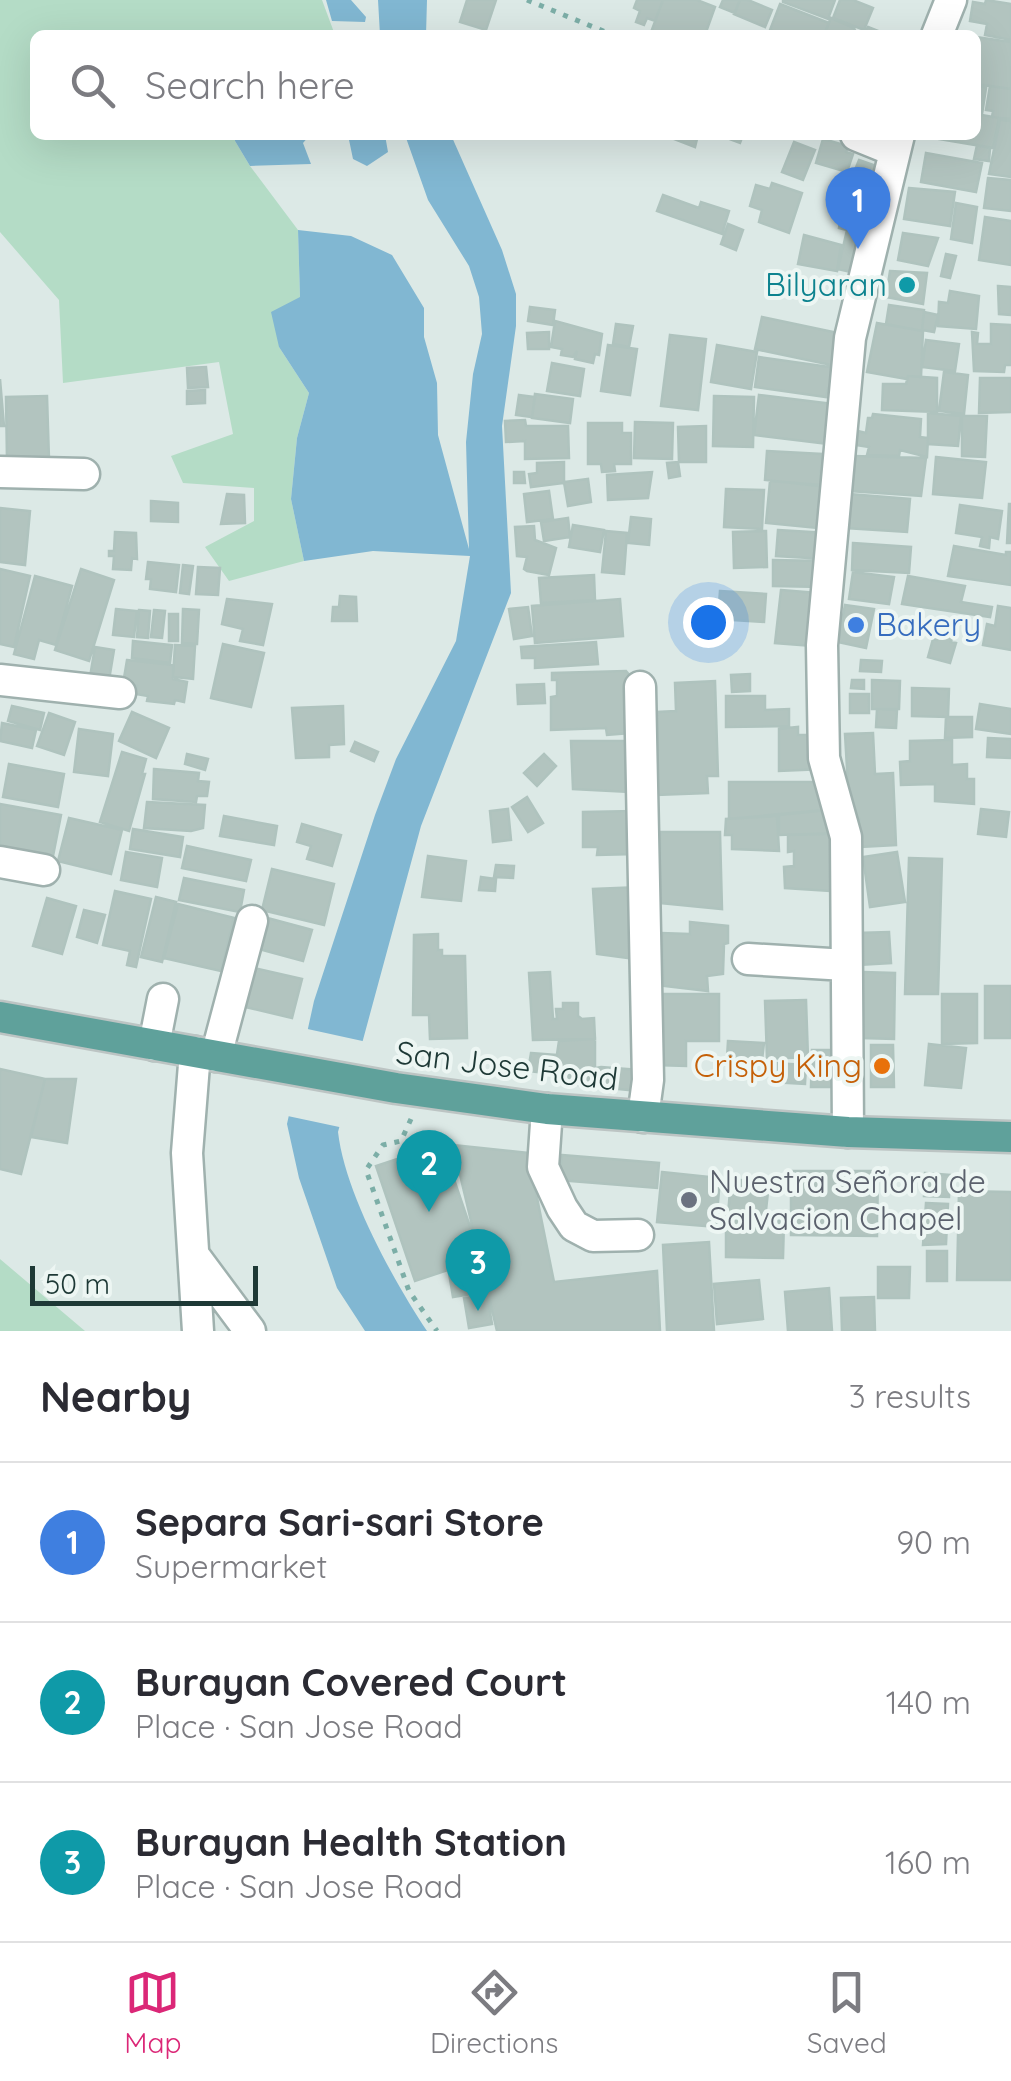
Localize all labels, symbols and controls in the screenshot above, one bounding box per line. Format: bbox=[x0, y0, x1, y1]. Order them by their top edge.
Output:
search box bbox=[30, 30, 981, 140]
icon: search bbox=[65, 58, 120, 113]
text: Search here bbox=[145, 61, 355, 109]
pin: 1 bbox=[826, 166, 890, 249]
place label: Bilyaran bbox=[765, 264, 887, 304]
marker: Bilyaran bbox=[896, 274, 918, 296]
your location bbox=[683, 597, 734, 648]
place label: Bakery bbox=[876, 604, 981, 644]
marker: Bakery bbox=[845, 614, 867, 636]
street label: San Jose Road bbox=[394, 1032, 620, 1098]
place label: Crispy King bbox=[694, 1045, 862, 1085]
marker: Crispy King bbox=[871, 1055, 893, 1077]
pin: 2 bbox=[396, 1130, 462, 1212]
place label: Nuestra Señora de Salvacion Chapel bbox=[709, 1161, 986, 1238]
marker: Nuestra Señora de Salvacion Chapel bbox=[678, 1189, 700, 1211]
pin: 3 bbox=[446, 1228, 510, 1311]
scale bar bbox=[30, 1261, 258, 1306]
text: 50 m bbox=[45, 1266, 110, 1301]
text: Nearby bbox=[40, 1370, 191, 1423]
text: 3 results bbox=[849, 1376, 971, 1416]
text: Separa Sari-sari Store bbox=[135, 1498, 544, 1546]
text: 1 bbox=[66, 1522, 79, 1562]
text: 90 m bbox=[896, 1522, 971, 1562]
text: Supermarket bbox=[135, 1546, 327, 1586]
text: Burayan Covered Court bbox=[135, 1658, 567, 1706]
text: 2 bbox=[63, 1682, 82, 1722]
text: 140 m bbox=[886, 1682, 971, 1722]
text: Place · San Jose Road bbox=[135, 1706, 463, 1746]
text: Burayan Health Station bbox=[135, 1818, 567, 1866]
text: 3 bbox=[64, 1842, 81, 1882]
text: 160 m bbox=[885, 1842, 971, 1882]
text: Place · San Jose Road bbox=[135, 1866, 463, 1906]
tab: Map bbox=[124, 1965, 181, 2060]
tab: Directions bbox=[430, 1965, 558, 2060]
tab: Saved bbox=[807, 1965, 887, 2060]

